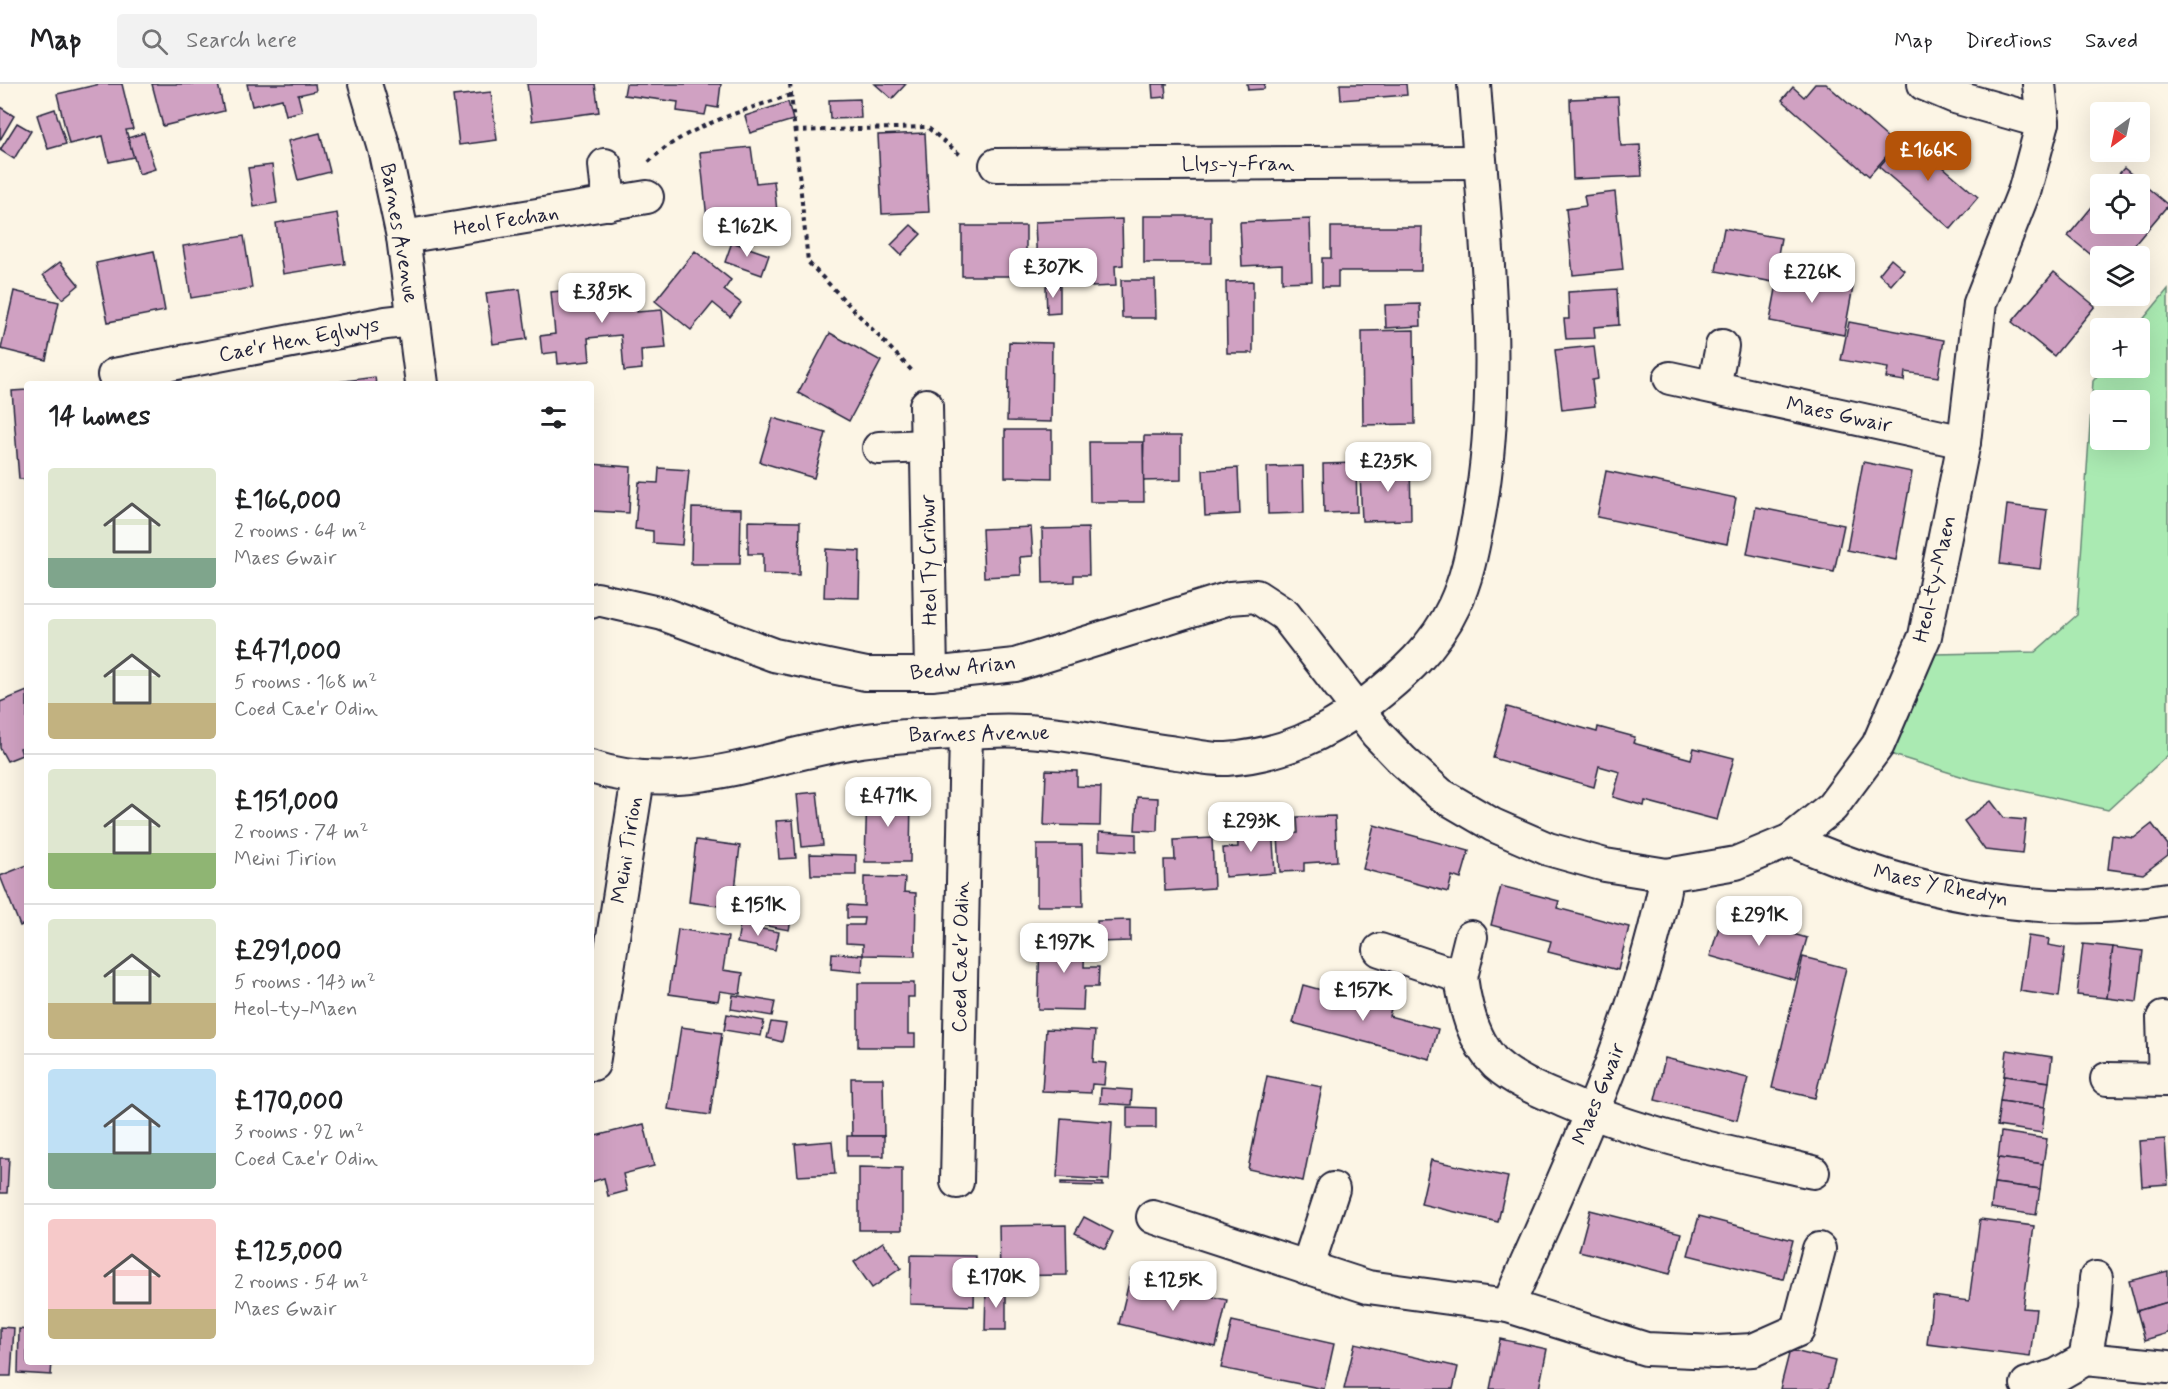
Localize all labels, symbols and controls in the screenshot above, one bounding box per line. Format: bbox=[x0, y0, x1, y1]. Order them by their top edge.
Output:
search box bbox=[117, 14, 537, 68]
text: Map bbox=[30, 23, 81, 60]
icon: search bbox=[138, 25, 171, 58]
text: Search here bbox=[186, 27, 297, 55]
text: Map bbox=[1894, 27, 1933, 55]
text: Directions bbox=[1966, 27, 2052, 55]
text: Saved bbox=[2085, 27, 2138, 55]
north arrow bbox=[2090, 102, 2150, 162]
map controls bbox=[2090, 102, 2150, 450]
pin: £166K bbox=[1886, 131, 1970, 182]
text: £166K bbox=[1899, 137, 1957, 164]
street label: Llys-y-Fran bbox=[1182, 150, 1295, 178]
street label: Barnes Avenue bbox=[373, 161, 425, 305]
button: locate bbox=[2090, 174, 2150, 234]
street label: Heol Fechan bbox=[451, 199, 561, 243]
pin: £162K bbox=[705, 207, 789, 258]
text: £162K bbox=[717, 213, 777, 240]
button: layers bbox=[2090, 246, 2150, 306]
pin: £307K bbox=[1011, 248, 1095, 299]
pin: £226K bbox=[1770, 253, 1854, 304]
text: £307K bbox=[1023, 254, 1083, 281]
text: £226K bbox=[1783, 259, 1841, 286]
pin: £385K bbox=[560, 273, 644, 324]
text: £385K bbox=[572, 279, 632, 306]
street label: Cae'r Hen Eglwys bbox=[216, 311, 382, 369]
button: + bbox=[2090, 318, 2150, 378]
street label: Maes Gwair bbox=[1783, 390, 1895, 440]
button: − bbox=[2090, 390, 2150, 450]
text: 14 homes bbox=[48, 400, 150, 434]
icon: filters bbox=[537, 401, 570, 434]
pin: £235K bbox=[1346, 442, 1430, 493]
text: £235K bbox=[1359, 448, 1417, 475]
text: £166,000 bbox=[234, 484, 341, 518]
icon: home bbox=[96, 492, 168, 564]
street label: Heol Ty Cribwr bbox=[914, 494, 944, 626]
street label: Heol-ty-Maen bbox=[1907, 513, 1963, 645]
text: 2 rooms · 64 m² bbox=[234, 518, 367, 545]
text: Maes Gwair bbox=[234, 545, 336, 572]
text: £471,000 bbox=[234, 635, 341, 669]
icon: home bbox=[96, 643, 168, 715]
street label: Bedw Arian bbox=[909, 649, 1017, 687]
text: 5 rooms · 168 m² bbox=[234, 669, 377, 696]
text: Coed Cae'r Odin bbox=[234, 696, 378, 723]
street label: Barnes Avenue bbox=[908, 719, 1050, 749]
pin: £471K bbox=[846, 777, 930, 828]
text: £471K bbox=[859, 783, 917, 810]
text: £151,000 bbox=[234, 785, 339, 819]
icon: home bbox=[96, 793, 168, 865]
street label: Meini Tirion bbox=[605, 795, 649, 905]
pin: £293K bbox=[1209, 802, 1293, 853]
text: £293K bbox=[1222, 808, 1280, 835]
text: 2 rooms · 74 m² bbox=[234, 819, 368, 846]
text: Meini Tirion bbox=[234, 846, 337, 873]
street label: Maes Y Rhedyn bbox=[1871, 858, 2011, 914]
street label: Coed Cae'r Odin bbox=[946, 881, 976, 1033]
pin: £151K bbox=[716, 886, 800, 937]
text: £151K bbox=[730, 892, 786, 919]
pin: £291K bbox=[1717, 896, 1801, 947]
text: £291K bbox=[1730, 902, 1788, 929]
pin: £197K bbox=[1022, 923, 1106, 974]
text: £197K bbox=[1034, 929, 1094, 956]
text: £291,000 bbox=[234, 935, 341, 969]
icon: home bbox=[96, 943, 168, 1015]
text: 5 rooms · 143 m² bbox=[234, 969, 376, 996]
pin: £157K bbox=[1321, 971, 1405, 1022]
text: £157K bbox=[1334, 977, 1392, 1004]
text: Heol-ty-Maen bbox=[234, 996, 358, 1023]
street label: Maes Gwair bbox=[1566, 1039, 1632, 1149]
text: £170,000 bbox=[234, 1085, 343, 1119]
icon: home bbox=[96, 1093, 168, 1165]
text: 3 rooms · 92 m² bbox=[234, 1119, 364, 1146]
text: Coed Cae'r Odin bbox=[234, 1146, 378, 1173]
text: £125,000 bbox=[234, 1235, 343, 1269]
icon: home bbox=[96, 1243, 168, 1315]
pin: £170K bbox=[954, 1258, 1038, 1309]
pin: £125K bbox=[1131, 1261, 1215, 1312]
text: £170K bbox=[966, 1264, 1026, 1291]
text: £125K bbox=[1144, 1267, 1202, 1294]
text: 2 rooms · 54 m² bbox=[234, 1269, 368, 1296]
text: Maes Gwair bbox=[234, 1296, 336, 1323]

